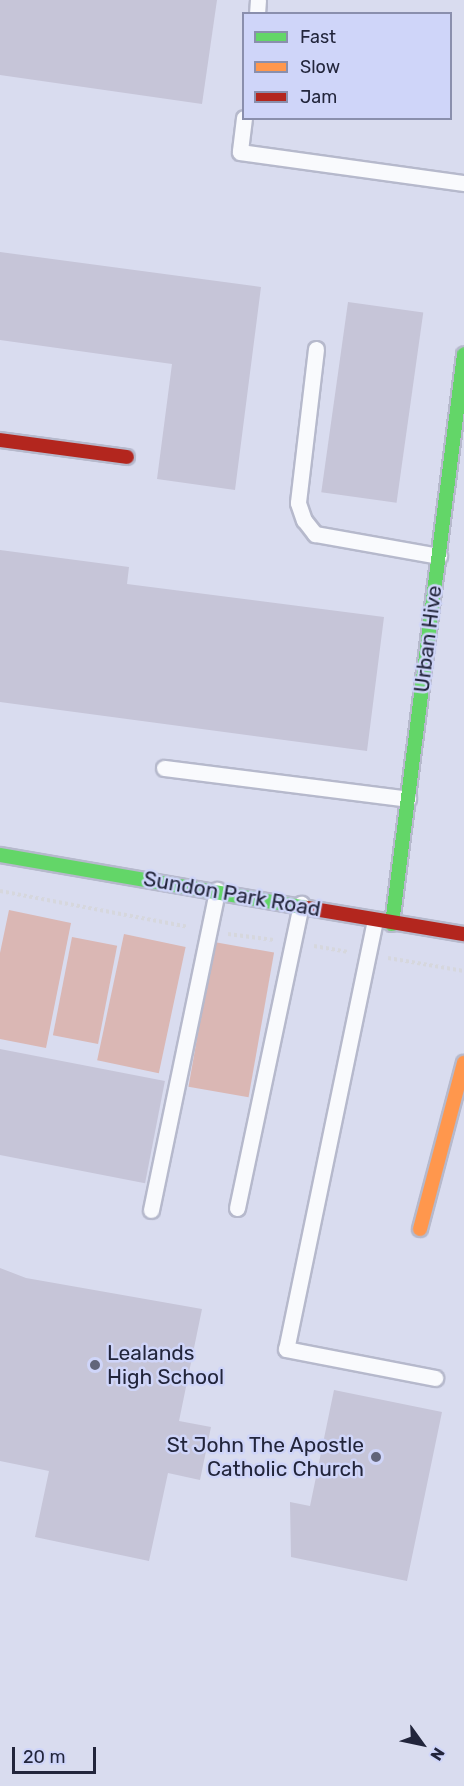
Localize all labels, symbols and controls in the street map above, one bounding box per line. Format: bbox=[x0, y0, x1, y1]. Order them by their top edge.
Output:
legend bbox=[242, 12, 452, 120]
text: Fast bbox=[300, 26, 336, 48]
text: Slow bbox=[300, 56, 340, 78]
text: Jam bbox=[300, 86, 337, 108]
street label: Urban Hive bbox=[409, 584, 447, 694]
street label: Sundon Park Road bbox=[141, 866, 323, 922]
place label: Lealands High School bbox=[107, 1340, 224, 1390]
marker: Lealands High School bbox=[88, 1358, 102, 1372]
place label: St John The Apostle Catholic Church bbox=[166, 1432, 364, 1482]
marker: St John The Apostle Catholic Church bbox=[369, 1450, 383, 1464]
north arrow bbox=[392, 1714, 452, 1774]
scale bar bbox=[15, 1735, 99, 1773]
text: N bbox=[426, 1744, 449, 1764]
text: 20 m bbox=[23, 1746, 65, 1768]

